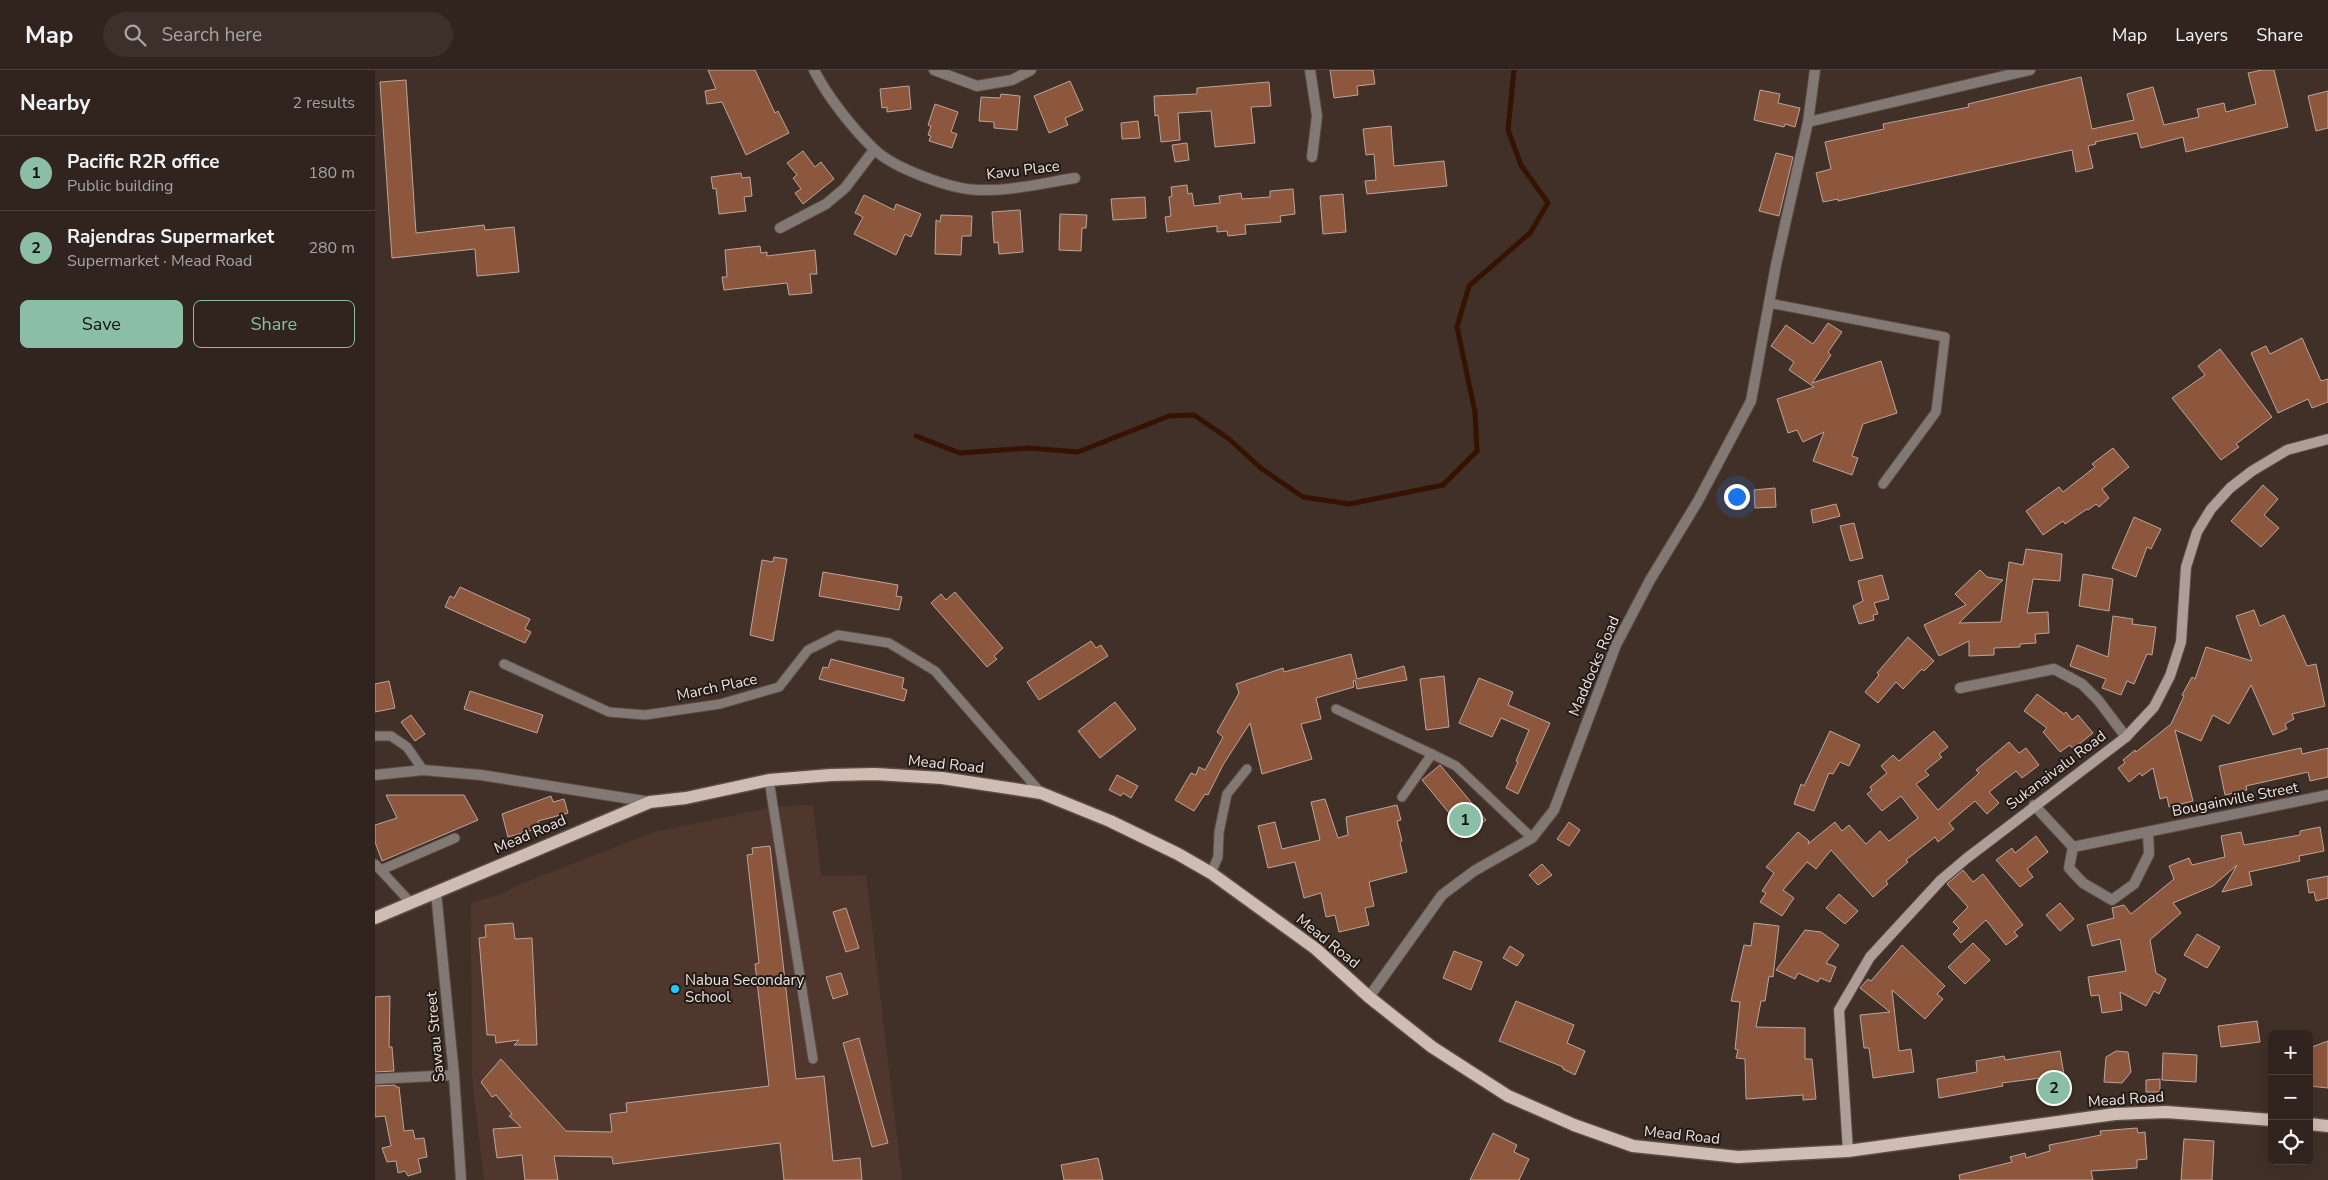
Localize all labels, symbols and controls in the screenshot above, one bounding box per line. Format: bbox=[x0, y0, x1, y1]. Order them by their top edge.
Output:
search box bbox=[103, 12, 453, 57]
text: Map bbox=[25, 19, 73, 51]
icon: search bbox=[121, 21, 149, 49]
text: Search here bbox=[161, 22, 262, 48]
text: Map bbox=[2112, 23, 2147, 47]
text: Layers bbox=[2175, 23, 2228, 47]
text: Share bbox=[2256, 23, 2303, 47]
text: Nearby bbox=[20, 89, 90, 117]
text: 2 results bbox=[293, 92, 355, 114]
text: Pacific R2R office bbox=[67, 149, 219, 175]
street label: Kavu Place bbox=[985, 156, 1061, 184]
text: 1 bbox=[31, 162, 41, 184]
text: 180 m bbox=[308, 162, 355, 184]
text: Public building bbox=[67, 175, 173, 197]
text: Rajendras Supermarket bbox=[67, 224, 274, 250]
text: 2 bbox=[31, 237, 41, 259]
text: 280 m bbox=[308, 237, 355, 259]
text: Supermarket · Mead Road bbox=[67, 250, 252, 272]
button: Save bbox=[20, 300, 183, 348]
button: Share bbox=[193, 300, 355, 348]
your location bbox=[1724, 484, 1750, 510]
street label: Maddocks Road bbox=[1564, 613, 1624, 719]
street label: March Place bbox=[675, 669, 759, 705]
street label: Sukanaivalu Road bbox=[2002, 726, 2110, 814]
street label: Mead Road bbox=[907, 750, 985, 778]
street label: Bougainville Street bbox=[2170, 777, 2301, 821]
pin: 1 bbox=[1449, 801, 1481, 839]
street label: Mead Road bbox=[491, 810, 569, 858]
street label: Mead Road bbox=[1292, 909, 1364, 973]
place label: Nabua Secondary School bbox=[685, 970, 804, 1007]
marker: Nabua Secondary School bbox=[669, 983, 681, 995]
street label: Sawau Street bbox=[421, 990, 449, 1083]
map controls bbox=[2268, 1030, 2313, 1165]
button: + bbox=[2268, 1030, 2313, 1075]
pin: 2 bbox=[2038, 1069, 2070, 1107]
button: − bbox=[2268, 1075, 2313, 1120]
street label: Mead Road bbox=[2087, 1086, 2165, 1112]
button: locate bbox=[2268, 1120, 2313, 1165]
street label: Mead Road bbox=[1643, 1121, 1721, 1149]

